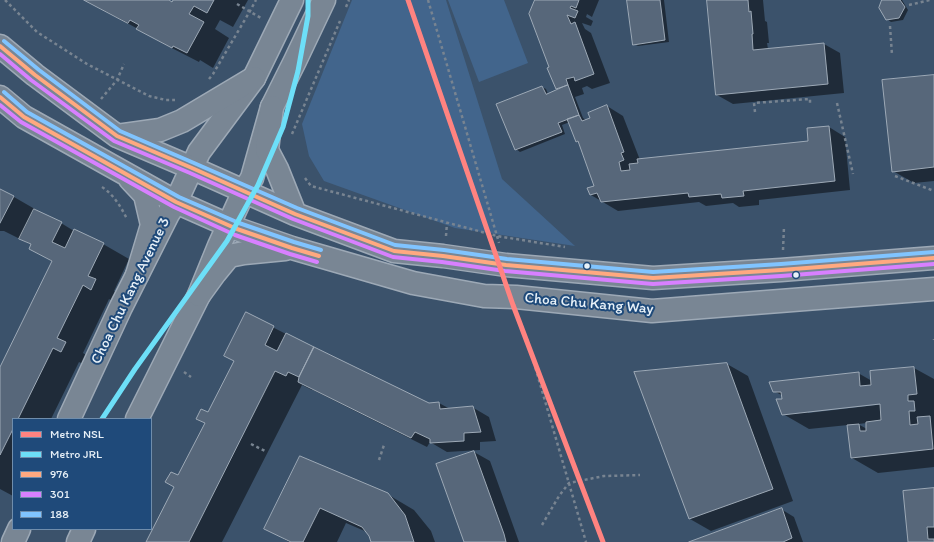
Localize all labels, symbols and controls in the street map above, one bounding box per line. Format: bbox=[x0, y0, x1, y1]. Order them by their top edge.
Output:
street label: Choa Chu Kang Avenue 3 bbox=[88, 215, 174, 367]
unlabelled marker bbox=[582, 261, 592, 271]
unlabelled marker bbox=[791, 270, 801, 280]
street label: Choa Chu Kang Way bbox=[524, 289, 654, 319]
legend bbox=[12, 418, 152, 530]
text: Metro NSL bbox=[50, 427, 104, 441]
text: Metro JRL bbox=[50, 447, 102, 461]
text: 976 bbox=[50, 467, 69, 481]
text: 301 bbox=[50, 487, 70, 501]
text: 188 bbox=[50, 507, 69, 521]

